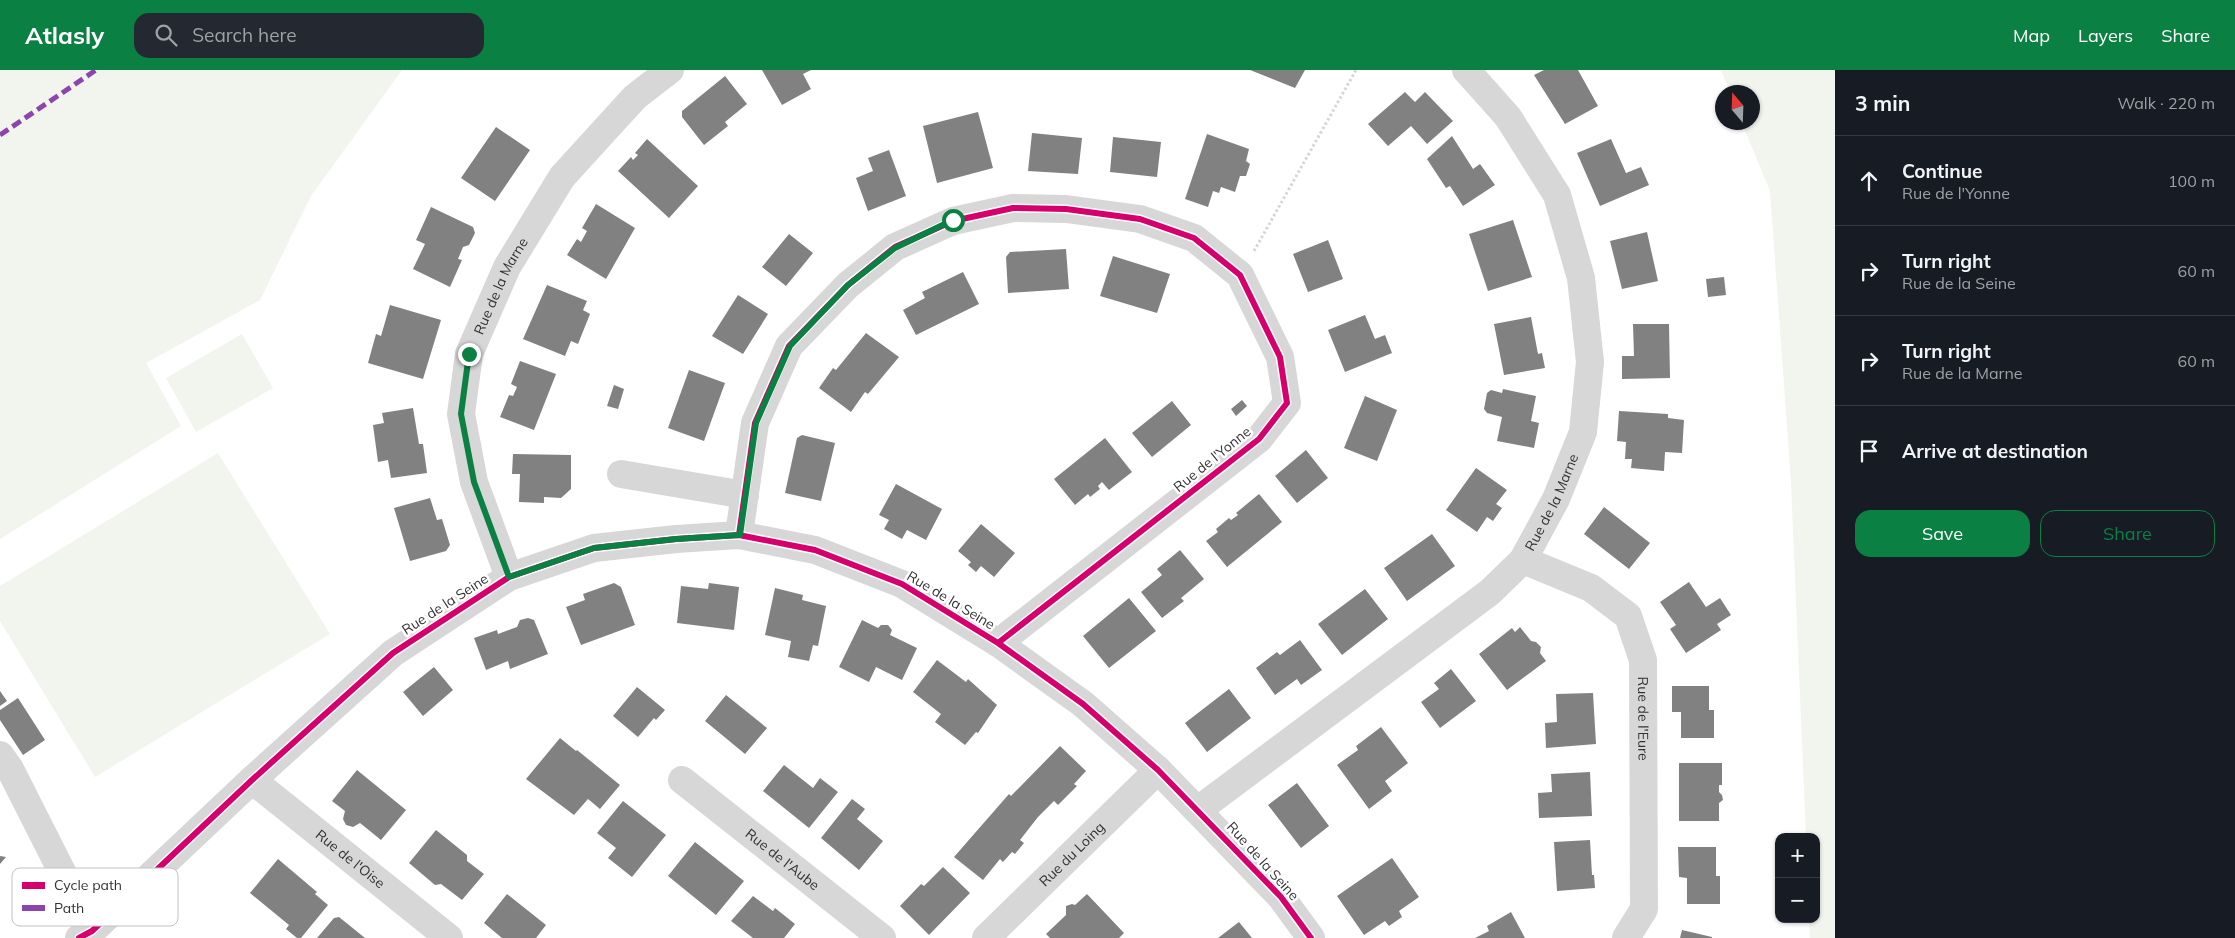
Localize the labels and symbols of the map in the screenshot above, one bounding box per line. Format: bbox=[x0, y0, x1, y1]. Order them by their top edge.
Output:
north arrow bbox=[1715, 85, 1760, 130]
route start bbox=[942, 209, 965, 232]
street label: Rue de la Marne bbox=[470, 234, 532, 337]
route end bbox=[458, 343, 481, 366]
street label: Rue de l'Yonne bbox=[1170, 422, 1254, 496]
street label: Rue de la Marne bbox=[1521, 451, 1582, 554]
street label: Rue de la Seine bbox=[904, 567, 998, 633]
street label: Rue de la Seine bbox=[398, 569, 492, 639]
street label: Rue de l'Eure bbox=[1634, 676, 1652, 761]
street label: Rue du Loing bbox=[1035, 818, 1108, 890]
street label: Rue de la Seine bbox=[1223, 818, 1303, 904]
street label: Rue de l'Aube bbox=[742, 825, 823, 894]
street label: Rue de l'Oise bbox=[312, 826, 389, 892]
legend bbox=[12, 868, 178, 926]
text: Cycle path bbox=[54, 876, 122, 894]
text: Path bbox=[54, 899, 84, 917]

